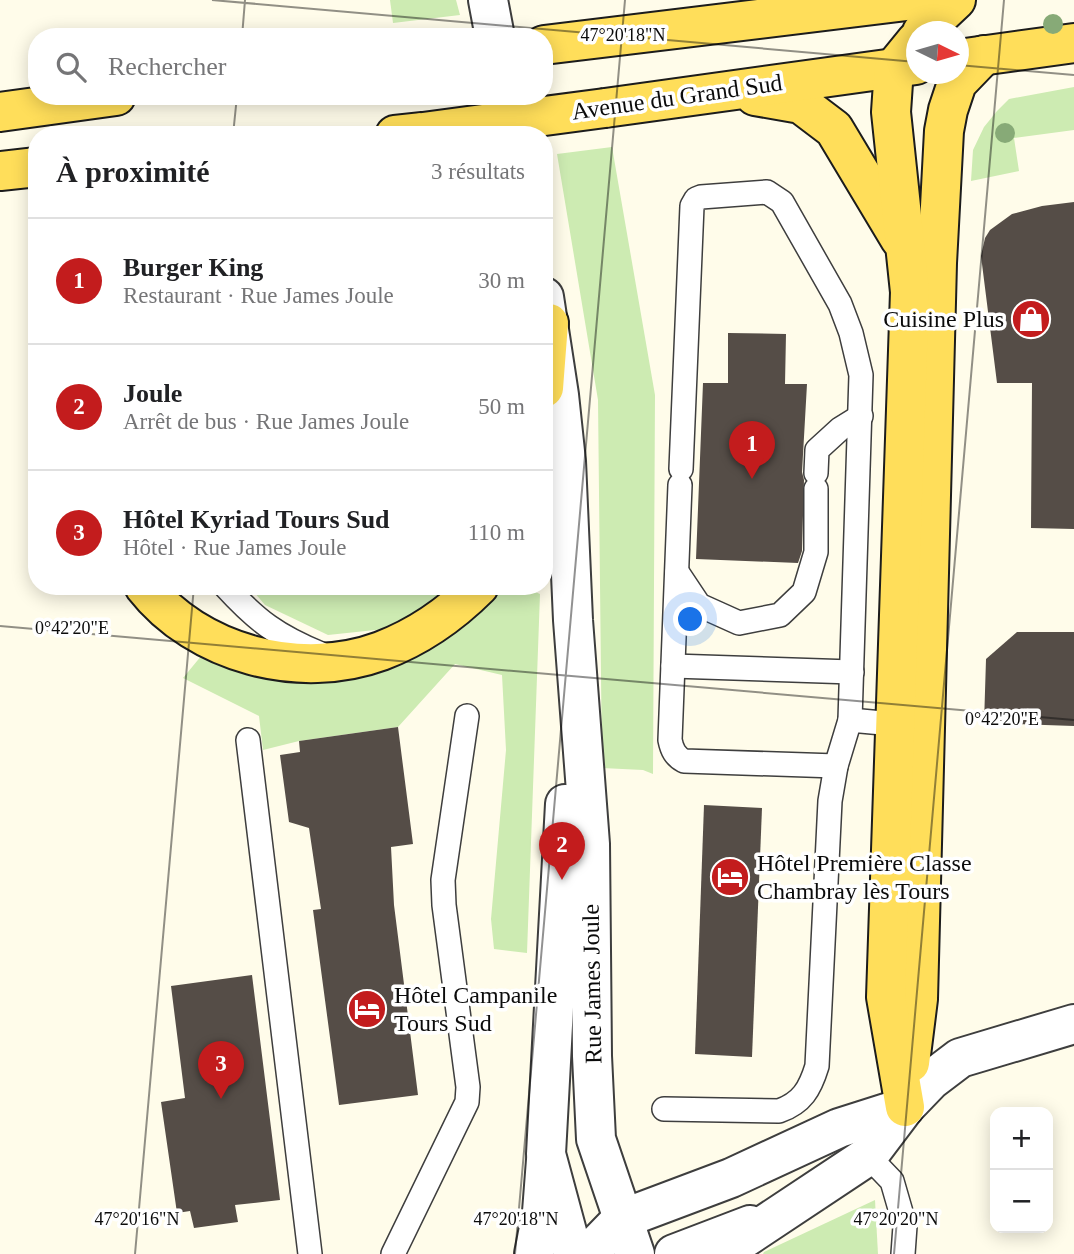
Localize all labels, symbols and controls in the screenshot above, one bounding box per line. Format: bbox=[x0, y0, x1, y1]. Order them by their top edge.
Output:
north arrow bbox=[906, 21, 969, 84]
text: 47°20'18"N bbox=[581, 25, 665, 45]
search box bbox=[28, 28, 553, 105]
icon: search bbox=[52, 48, 90, 86]
text: Rechercher bbox=[108, 52, 226, 81]
street label: Avenue du Grand Sud bbox=[570, 69, 784, 125]
text: À proximité bbox=[56, 155, 210, 188]
text: 3 résultats bbox=[431, 159, 525, 184]
text: Burger King bbox=[123, 253, 263, 282]
text: 1 bbox=[73, 268, 85, 293]
text: 30 m bbox=[478, 268, 525, 293]
text: Restaurant · Rue James Joule bbox=[123, 283, 394, 308]
shop icon: Cuisine Plus bbox=[1010, 298, 1052, 340]
place label: Cuisine Plus bbox=[883, 306, 1004, 332]
text: Joule bbox=[123, 379, 182, 408]
text: 2 bbox=[73, 394, 85, 419]
text: 50 m bbox=[478, 394, 525, 419]
text: Arrêt de bus · Rue James Joule bbox=[123, 409, 409, 434]
pin: 1 bbox=[729, 421, 775, 479]
text: Hôtel Kyriad Tours Sud bbox=[123, 505, 390, 534]
text: 3 bbox=[73, 520, 85, 545]
text: 110 m bbox=[468, 520, 525, 545]
text: Hôtel · Rue James Joule bbox=[123, 535, 347, 560]
your location bbox=[673, 602, 707, 636]
text: 0°42'20"E bbox=[35, 618, 109, 638]
text: 0°42'20"E bbox=[965, 709, 1039, 729]
pin: 2 bbox=[539, 822, 585, 880]
place label: Hôtel Première Classe Chambray lès Tours bbox=[757, 850, 972, 904]
hotel icon: Hôtel Première Classe Chambray lès Tours bbox=[709, 856, 751, 898]
street label: Rue James Joule bbox=[578, 904, 606, 1064]
place label: Hôtel Campanile Tours Sud bbox=[394, 982, 557, 1036]
hotel icon: Hôtel Campanile Tours Sud bbox=[346, 988, 388, 1030]
pin: 3 bbox=[198, 1041, 244, 1099]
map controls bbox=[990, 1107, 1053, 1233]
button: + bbox=[990, 1107, 1053, 1170]
button: − bbox=[990, 1170, 1053, 1233]
text: 47°20'16"N bbox=[95, 1209, 179, 1229]
text: 47°20'18"N bbox=[474, 1209, 558, 1229]
text: 47°20'20"N bbox=[854, 1209, 938, 1229]

